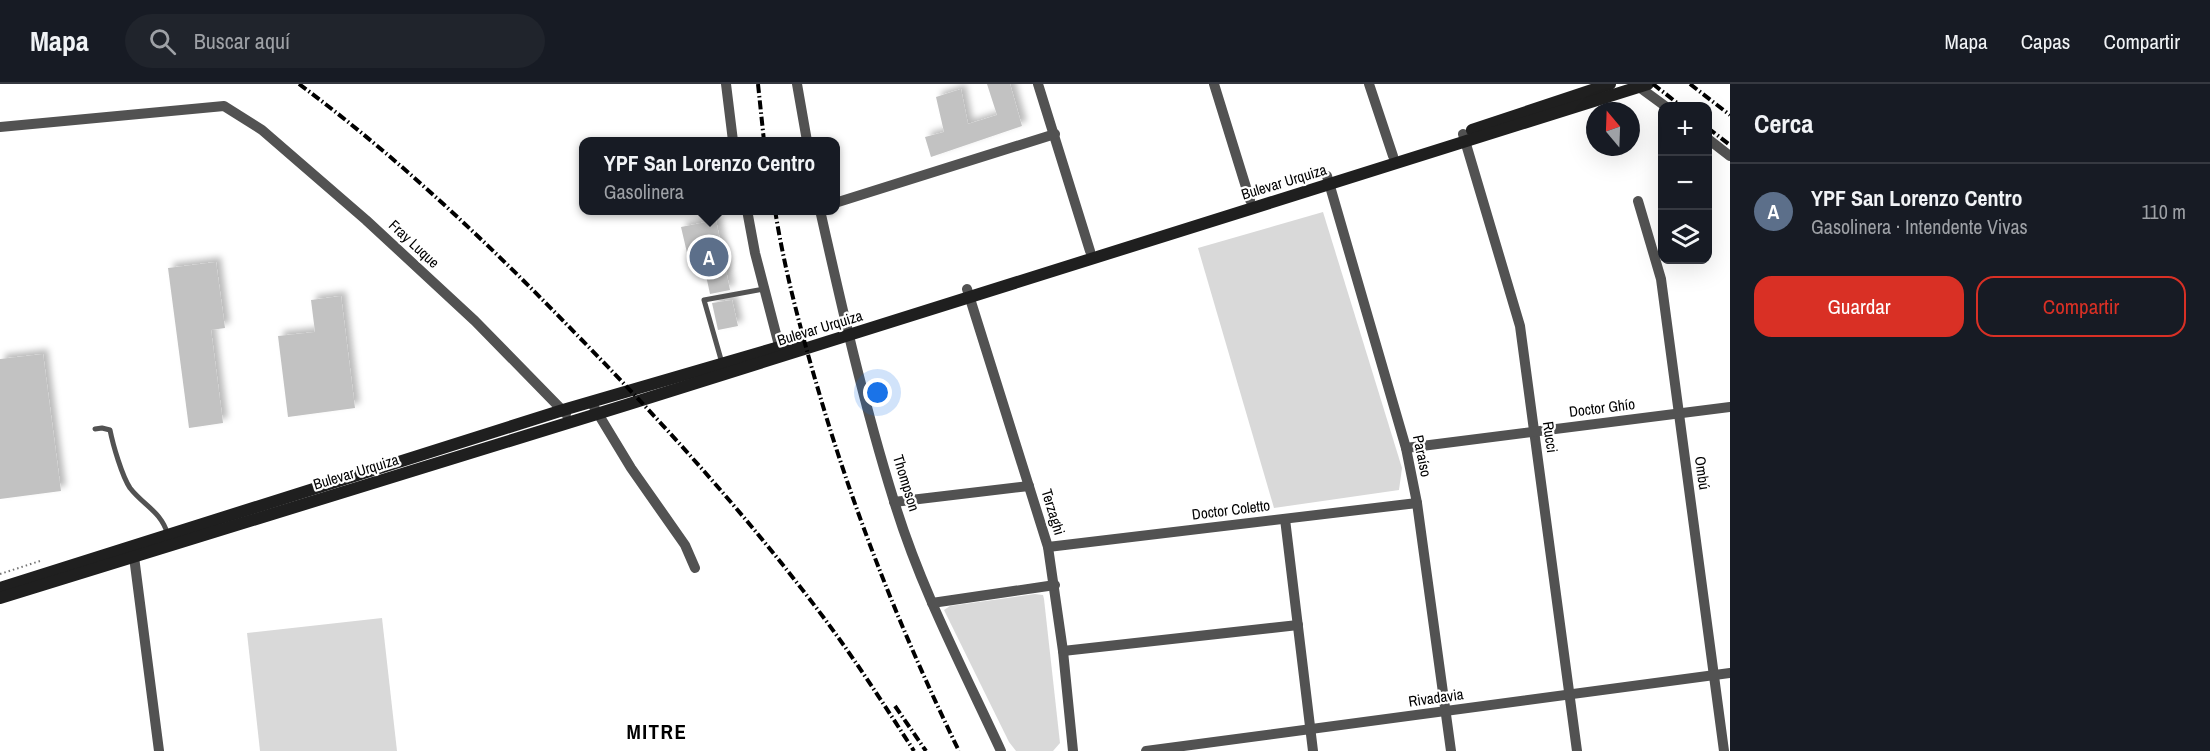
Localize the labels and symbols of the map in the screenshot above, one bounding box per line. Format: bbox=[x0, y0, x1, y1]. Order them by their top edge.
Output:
north arrow bbox=[1586, 102, 1640, 156]
street label: Bulevar Urquiza bbox=[1239, 159, 1329, 204]
street label: Fray Luque bbox=[384, 215, 444, 273]
pin: A bbox=[690, 234, 728, 279]
street label: Bulevar Urquiza bbox=[775, 305, 865, 350]
your location bbox=[863, 378, 892, 407]
street label: Doctor Ghío bbox=[1568, 393, 1636, 422]
street label: Rucci bbox=[1538, 420, 1563, 454]
street label: Paraíso bbox=[1408, 433, 1437, 479]
street label: Bulevar Urquiza bbox=[311, 449, 401, 494]
street label: Thompson bbox=[888, 452, 925, 514]
street label: Ombú bbox=[1690, 455, 1715, 491]
street label: Terzaghi bbox=[1037, 486, 1070, 537]
street label: Doctor Coletto bbox=[1191, 494, 1271, 525]
street label: Rivadavia bbox=[1407, 683, 1465, 712]
district label: MITRE bbox=[626, 717, 688, 746]

